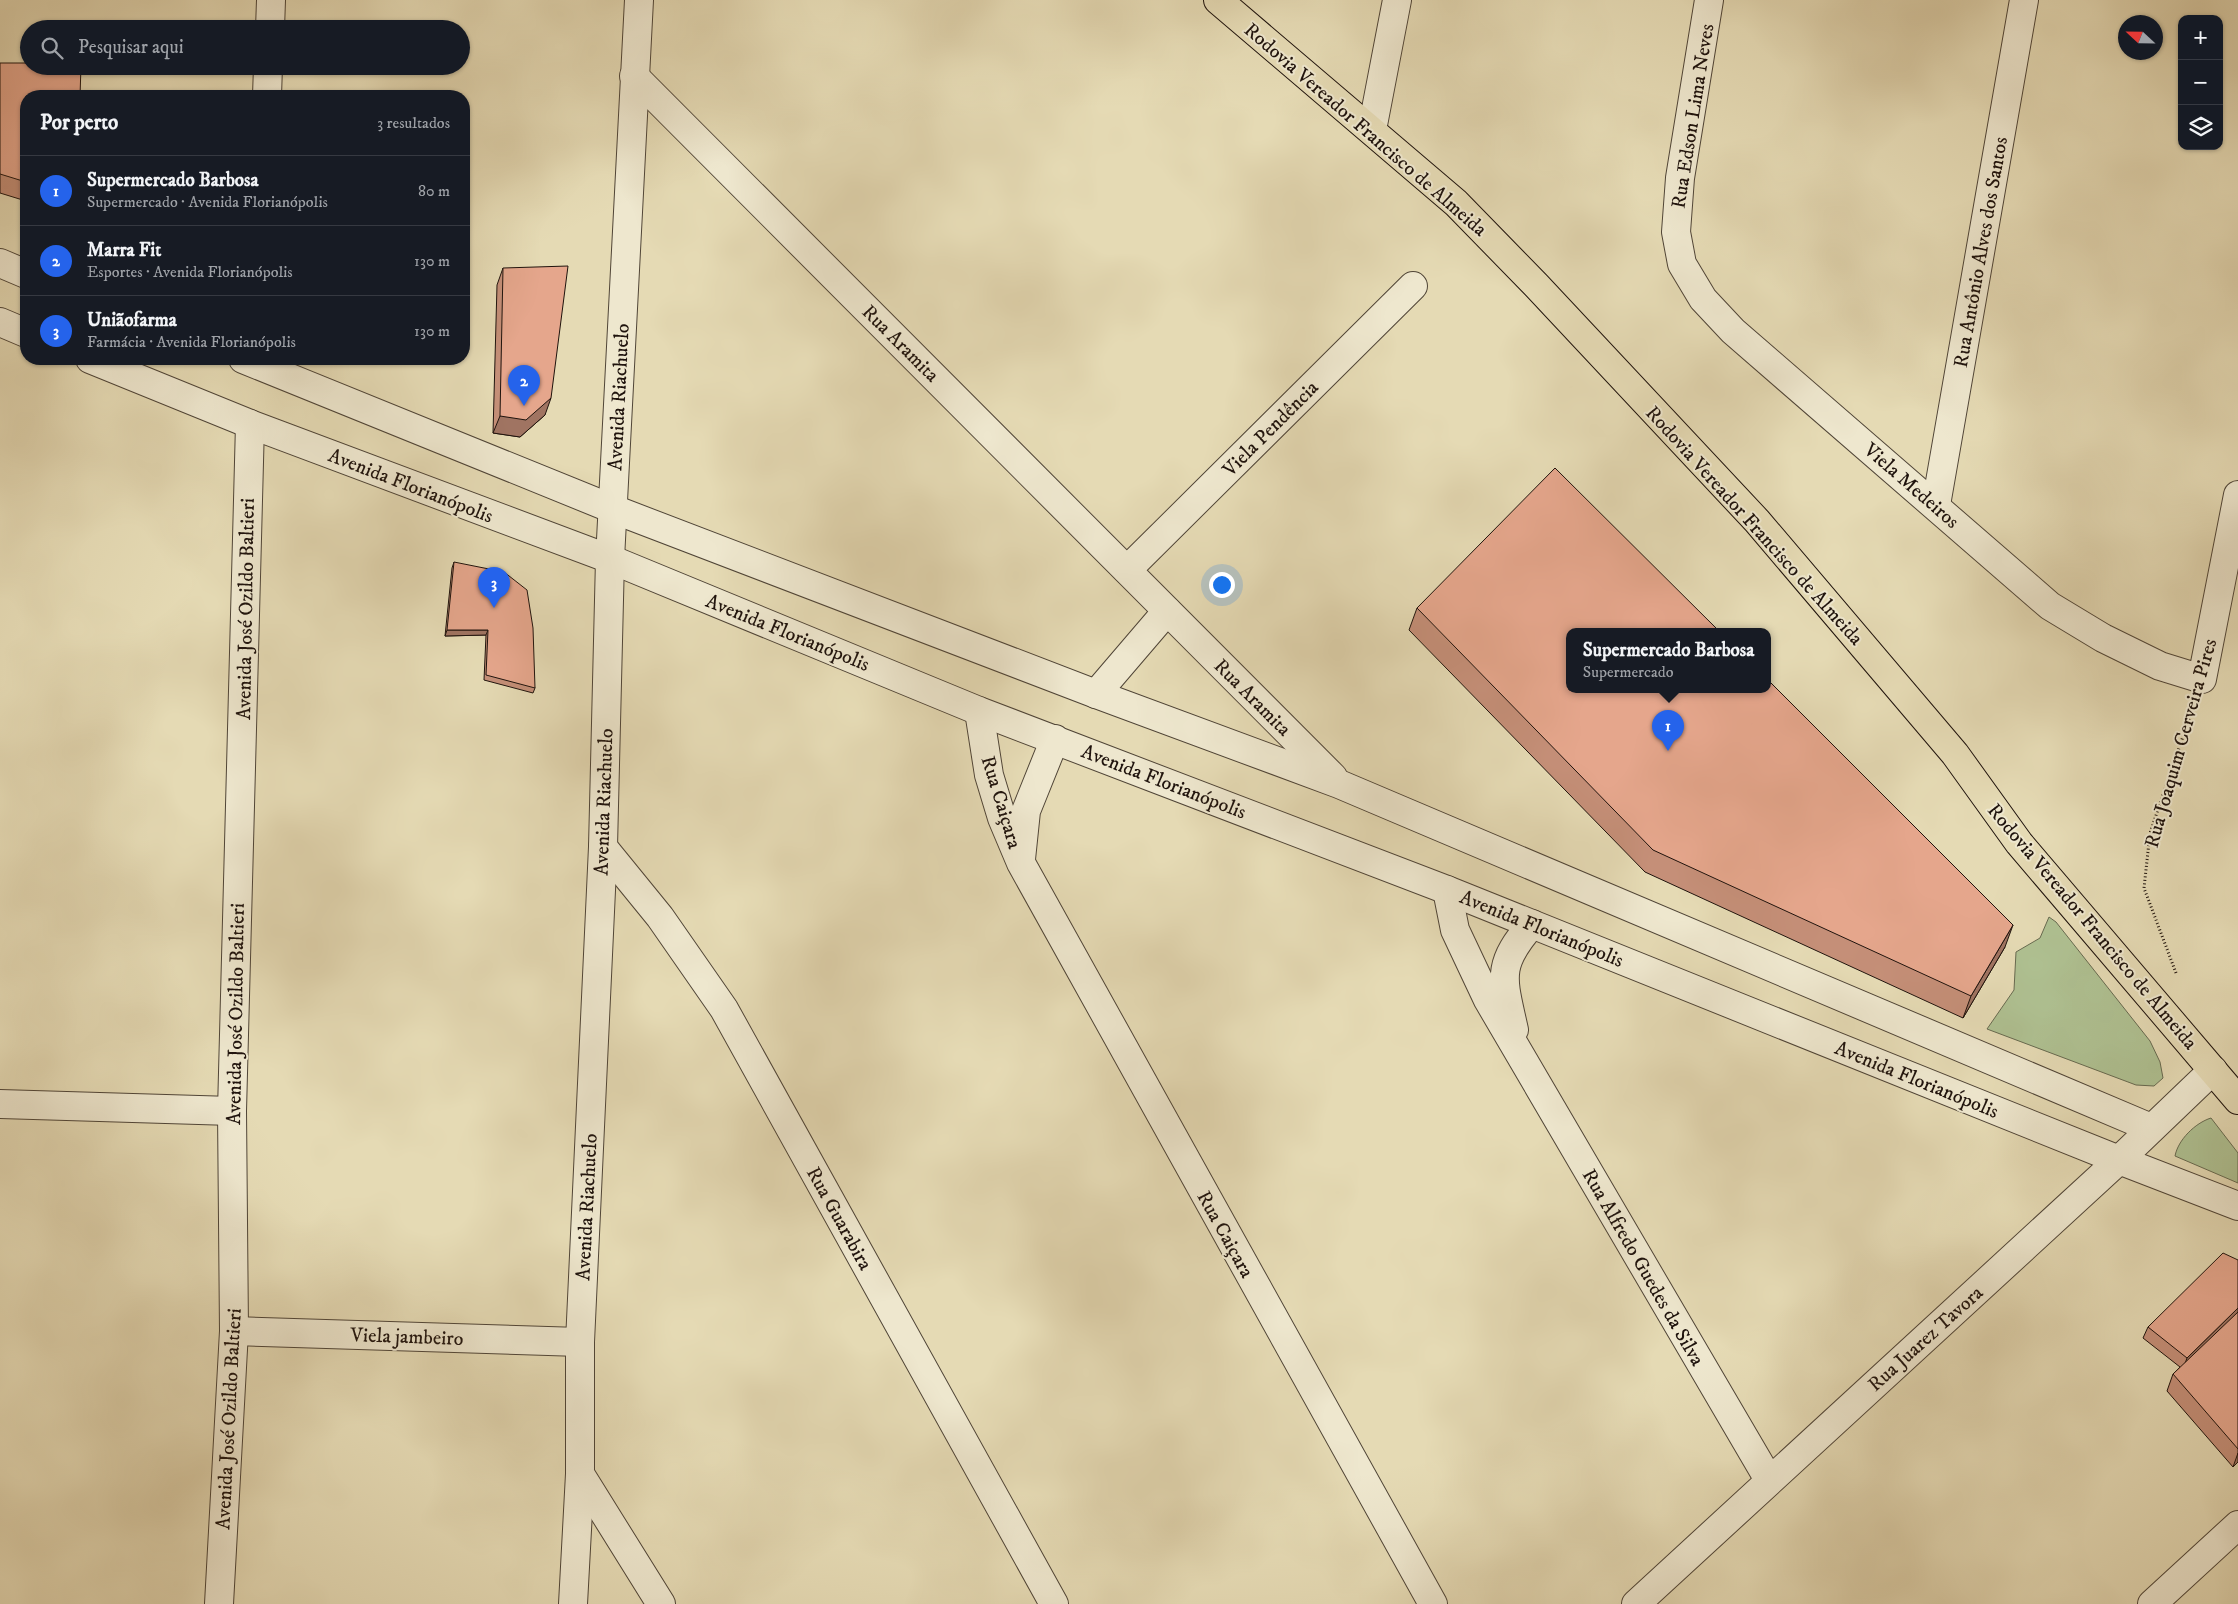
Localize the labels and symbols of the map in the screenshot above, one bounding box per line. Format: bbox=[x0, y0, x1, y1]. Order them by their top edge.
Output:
north arrow bbox=[2118, 15, 2163, 60]
street label: Rodovia Vereador Francisco de Almeida bbox=[1238, 18, 1492, 243]
street label: Rua Edson Lima Neves bbox=[1667, 22, 1720, 210]
street label: Rua Antônio Alves dos Santos bbox=[1949, 135, 2014, 370]
street label: Rua Aramita bbox=[856, 300, 944, 388]
street label: Avenida Riachuelo bbox=[603, 323, 636, 471]
pin: 2 bbox=[508, 365, 540, 406]
street label: Viela Pendência bbox=[1217, 375, 1325, 483]
street label: Rodovia Vereador Francisco de Almeida bbox=[1640, 401, 1868, 651]
street label: Viela Medeiros bbox=[1857, 437, 1964, 535]
street label: Avenida Florianópolis bbox=[325, 443, 497, 529]
street label: Avenida José Ozildo Baltieri bbox=[232, 498, 261, 720]
pin: 3 bbox=[478, 567, 510, 608]
your location bbox=[1209, 572, 1235, 598]
street label: Avenida Florianópolis bbox=[702, 589, 873, 678]
street label: Rua Joaquim Cerveira Pires bbox=[2140, 636, 2223, 851]
street label: Rua Aramita bbox=[1208, 654, 1296, 742]
pin: 1 bbox=[1652, 710, 1684, 751]
street label: Avenida Riachuelo bbox=[589, 728, 620, 876]
street label: Avenida Florianópolis bbox=[1078, 739, 1250, 825]
street label: Rua Caiçara bbox=[975, 753, 1027, 852]
street label: Rodovia Vereador Francisco de Almeida bbox=[1981, 799, 2203, 1056]
street label: Avenida Florianópolis bbox=[1456, 885, 1627, 974]
street label: Avenida José Ozildo Baltieri bbox=[222, 903, 251, 1125]
street label: Avenida Florianópolis bbox=[1831, 1036, 2002, 1125]
street label: Avenida Riachuelo bbox=[571, 1133, 604, 1281]
street label: Rua Guarabira bbox=[800, 1163, 878, 1275]
street label: Rua Alfredo Guedes da Silva bbox=[1576, 1165, 1710, 1371]
street label: Rua Caiçara bbox=[1191, 1187, 1259, 1283]
street label: Rua Juarez Tavora bbox=[1863, 1281, 1989, 1397]
street label: Avenida José Ozildo Baltieri bbox=[211, 1308, 248, 1530]
street label: Viela jambeiro bbox=[349, 1323, 464, 1352]

